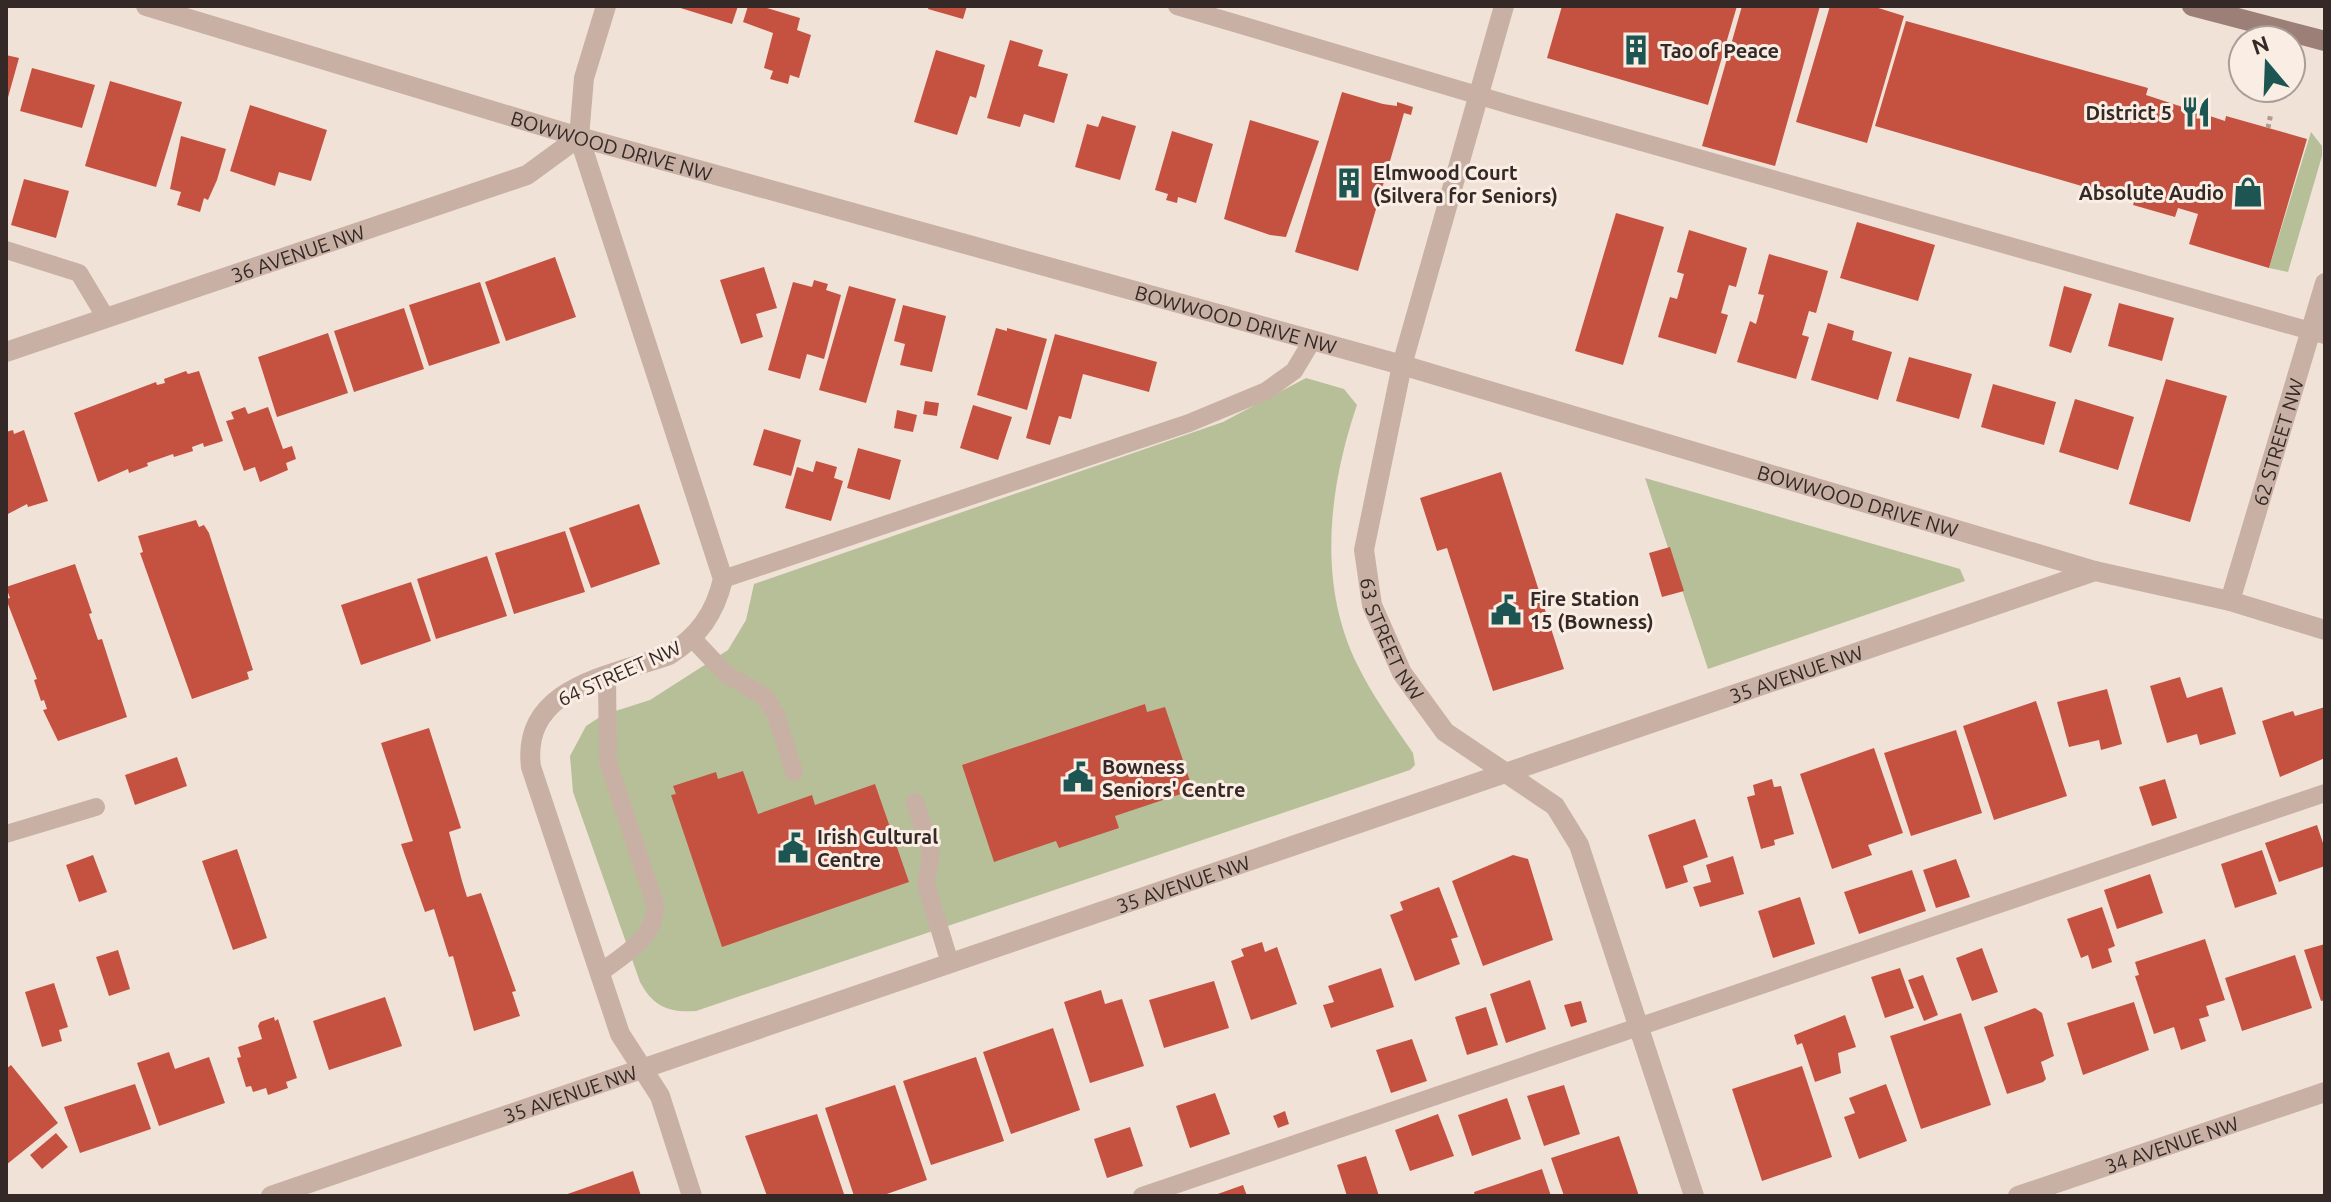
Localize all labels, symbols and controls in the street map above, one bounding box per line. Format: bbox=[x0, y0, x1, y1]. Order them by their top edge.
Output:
north arrow bbox=[2227, 24, 2307, 104]
text: N bbox=[2248, 30, 2272, 59]
building icon: Tao of Peace bbox=[1619, 33, 1653, 67]
place label: Tao of Peace bbox=[1660, 39, 1779, 62]
restaurant icon: District 5 bbox=[2179, 95, 2213, 129]
place label: District 5 bbox=[2086, 101, 2172, 124]
street label: BOWWOOD DRIVE NW bbox=[508, 106, 715, 185]
place label: Elmwood Court (Silvera for Seniors) bbox=[1373, 161, 1558, 207]
building icon: Elmwood Court (Silvera for Seniors) bbox=[1332, 166, 1366, 200]
shop icon: Absolute Audio bbox=[2231, 175, 2265, 209]
place label: Absolute Audio bbox=[2079, 181, 2224, 204]
street label: 36 AVENUE NW bbox=[228, 220, 367, 286]
street label: BOWWOOD DRIVE NW bbox=[1132, 280, 1339, 358]
street label: 62 STREET NW bbox=[2248, 375, 2307, 509]
street label: BOWWOOD DRIVE NW bbox=[1755, 460, 1961, 541]
street label: 63 STREET NW bbox=[1357, 576, 1429, 704]
place label: Fire Station 15 (Bowness) bbox=[1530, 587, 1654, 633]
public building icon: Fire Station 15 (Bowness) bbox=[1489, 593, 1523, 627]
street label: 64 STREET NW bbox=[554, 636, 684, 710]
street label: 35 AVENUE NW bbox=[1726, 640, 1866, 707]
place label: Bowness Seniors' Centre bbox=[1102, 755, 1245, 801]
public building icon: Bowness Seniors' Centre bbox=[1061, 760, 1095, 794]
place label: Irish Cultural Centre bbox=[817, 825, 938, 871]
public building icon: Irish Cultural Centre bbox=[776, 831, 810, 865]
street label: 35 AVENUE NW bbox=[1113, 850, 1253, 917]
street label: 35 AVENUE NW bbox=[500, 1060, 640, 1127]
street label: 34 AVENUE NW bbox=[2102, 1111, 2241, 1177]

